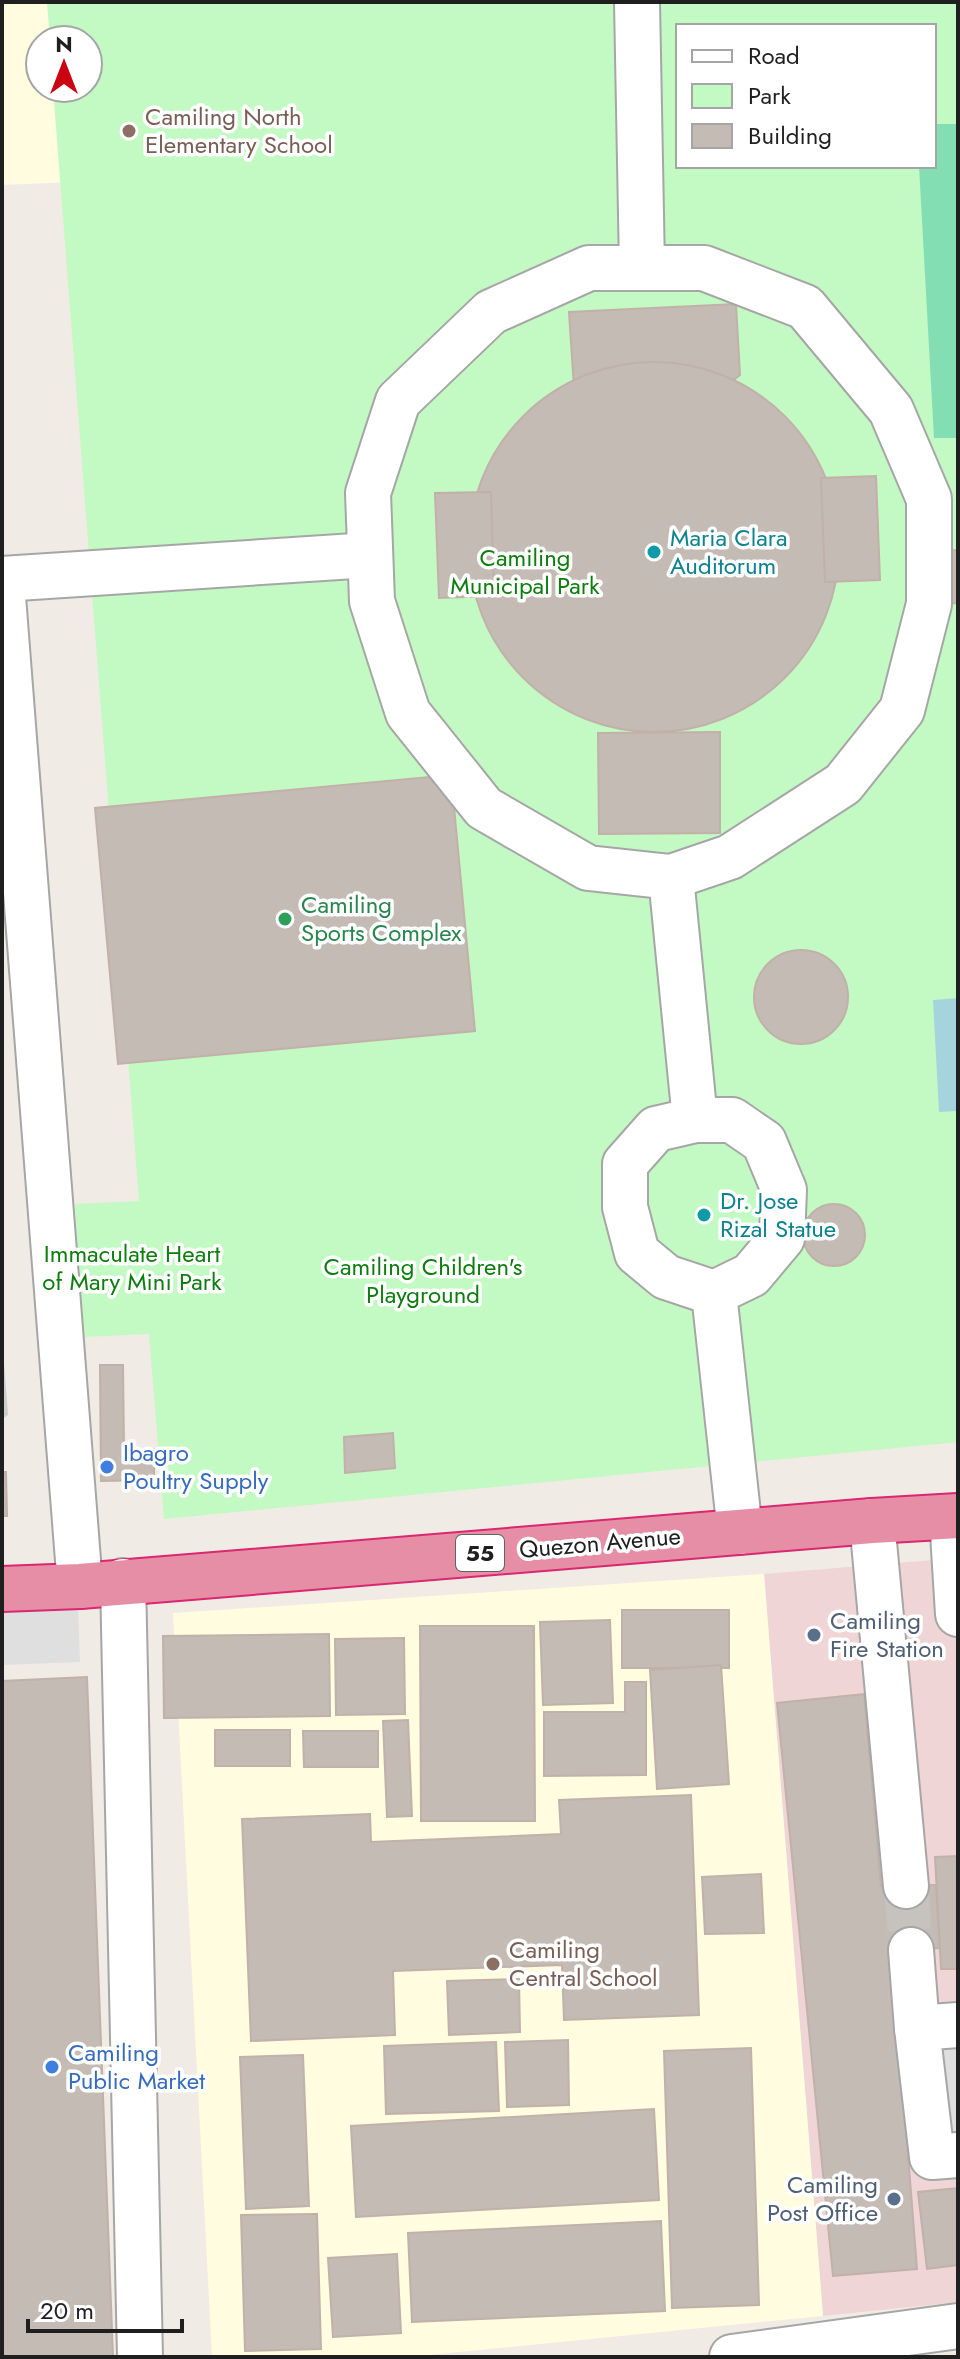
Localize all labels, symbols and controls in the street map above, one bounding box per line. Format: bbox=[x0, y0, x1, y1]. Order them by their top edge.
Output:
north arrow bbox=[24, 24, 104, 104]
legend bbox=[676, 24, 936, 168]
text: N bbox=[55, 28, 73, 60]
text: Road bbox=[748, 38, 800, 73]
text: Park bbox=[748, 78, 791, 113]
place label: Camiling North Elementary School bbox=[145, 99, 333, 162]
text: Building bbox=[748, 118, 832, 153]
marker: Camiling North Elementary School bbox=[120, 122, 138, 140]
place label: Maria Clara Auditorum bbox=[670, 520, 787, 583]
park label: Camiling Municipal Park bbox=[450, 540, 600, 603]
marker: Maria Clara Auditorum bbox=[645, 543, 663, 561]
place label: Camiling Sports Complex bbox=[301, 887, 462, 950]
marker: Camiling Sports Complex bbox=[276, 910, 294, 928]
place label: Dr. Jose Rizal Statue bbox=[720, 1183, 836, 1246]
marker: Dr. Jose Rizal Statue bbox=[695, 1206, 713, 1224]
park label: Immaculate Heart of Mary Mini Park bbox=[42, 1236, 222, 1299]
park label: Camiling Children's Playground bbox=[324, 1249, 522, 1312]
place label: Ibagro Poultry Supply bbox=[123, 1435, 269, 1498]
marker: Ibagro Poultry Supply bbox=[98, 1458, 116, 1476]
street label: Quezon Avenue bbox=[518, 1518, 682, 1567]
road number: 55 bbox=[456, 1535, 504, 1571]
place label: Camiling Fire Station bbox=[830, 1603, 944, 1666]
marker: Camiling Fire Station bbox=[805, 1626, 823, 1644]
place label: Camiling Central School bbox=[509, 1932, 658, 1995]
marker: Camiling Central School bbox=[484, 1955, 502, 1973]
place label: Camiling Public Market bbox=[68, 2035, 205, 2098]
marker: Camiling Public Market bbox=[43, 2058, 61, 2076]
place label: Camiling Post Office bbox=[767, 2167, 878, 2230]
marker: Camiling Post Office bbox=[885, 2190, 903, 2208]
scale bar bbox=[28, 2283, 182, 2333]
text: 20 m bbox=[40, 2293, 94, 2328]

